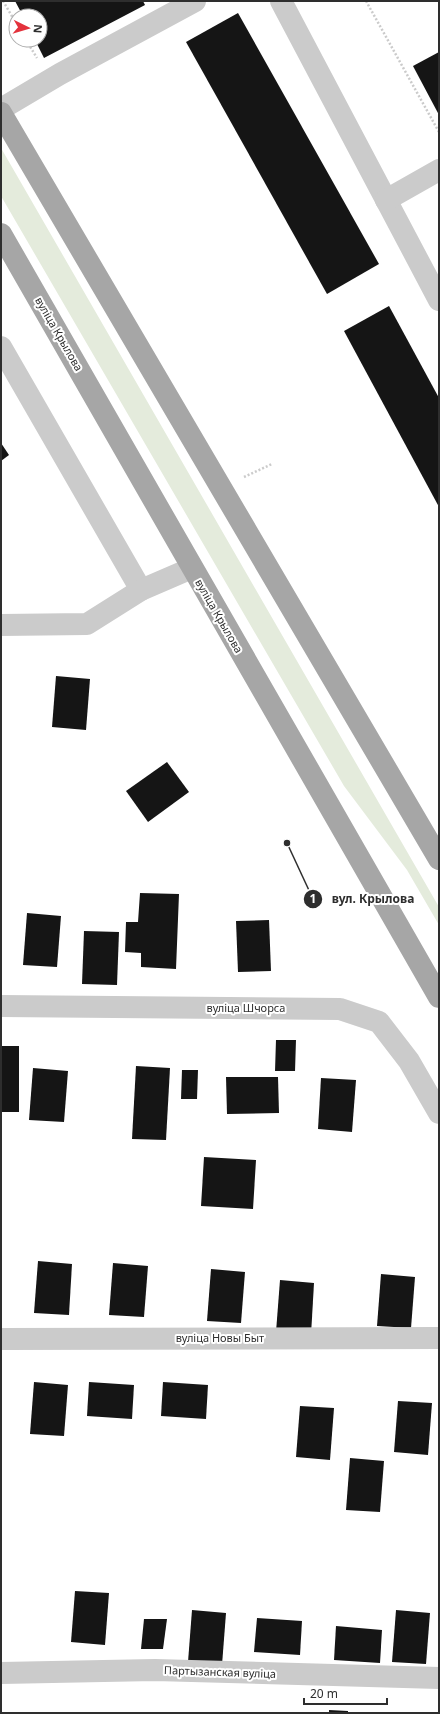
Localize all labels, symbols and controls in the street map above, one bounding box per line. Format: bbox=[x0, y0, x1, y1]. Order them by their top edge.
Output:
north arrow bbox=[8, 8, 48, 48]
text: N bbox=[31, 24, 46, 34]
street label: вуліца Крылова bbox=[32, 294, 87, 374]
street label: вуліца Крылова bbox=[192, 576, 247, 656]
callout: вул. Крылова bbox=[303, 887, 422, 911]
text: 1 bbox=[310, 890, 316, 907]
text: вул. Крылова bbox=[332, 890, 414, 907]
street label: вуліца Шчорса bbox=[207, 1000, 285, 1015]
street label: вуліца Новы Быт bbox=[176, 1330, 264, 1345]
street label: Партызанская вуліца bbox=[164, 1662, 276, 1681]
scale bar bbox=[304, 1680, 387, 1706]
text: 20 m bbox=[310, 1685, 338, 1702]

